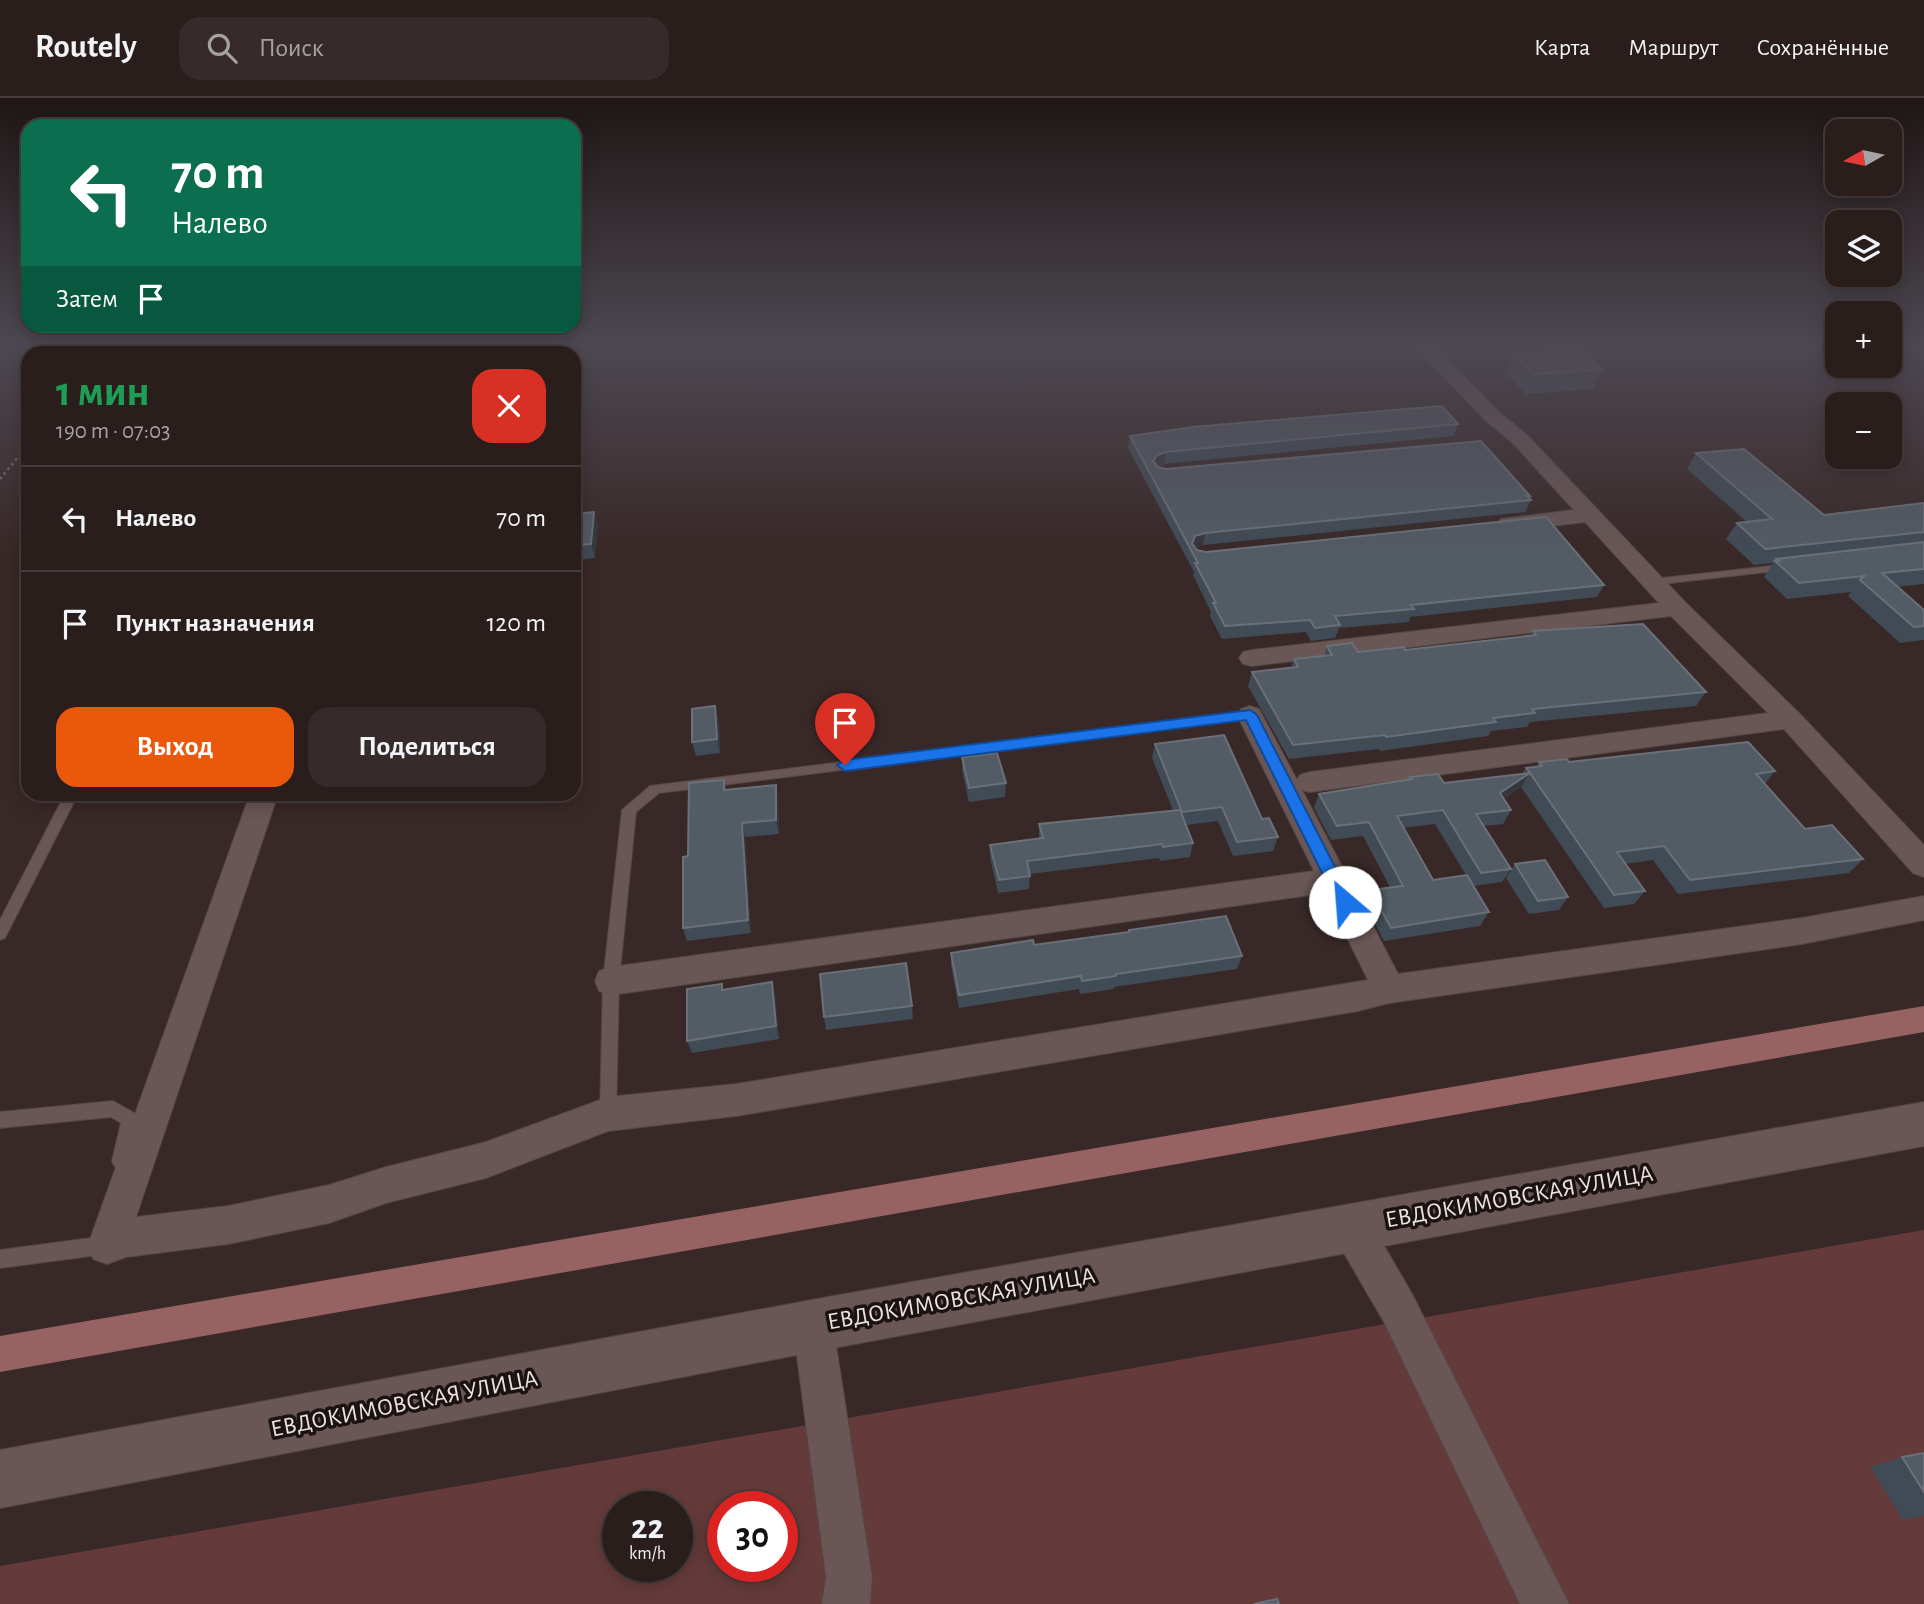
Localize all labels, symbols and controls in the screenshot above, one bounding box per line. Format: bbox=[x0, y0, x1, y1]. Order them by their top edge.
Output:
search box bbox=[179, 17, 669, 80]
icon: search bbox=[203, 29, 241, 67]
text: Routely bbox=[35, 31, 137, 64]
text: Поиск bbox=[259, 35, 324, 61]
text: Карта bbox=[1534, 36, 1590, 60]
text: Маршрут bbox=[1628, 36, 1718, 60]
text: Сохранённые bbox=[1756, 36, 1889, 60]
north arrow bbox=[1825, 119, 1902, 196]
map controls bbox=[1825, 119, 1902, 469]
icon: left bbox=[56, 147, 147, 238]
text: 70 m bbox=[171, 149, 265, 198]
text: Налево bbox=[171, 207, 268, 239]
button: layers bbox=[1825, 210, 1902, 287]
icon: arrive bbox=[132, 280, 170, 318]
text: Затем bbox=[56, 286, 118, 312]
button: + bbox=[1825, 301, 1902, 378]
button: close bbox=[472, 369, 546, 443]
text: 1 мин bbox=[56, 371, 150, 413]
button: − bbox=[1825, 392, 1902, 469]
text: 190 m · 07:03 bbox=[56, 420, 171, 443]
icon: left bbox=[56, 500, 94, 538]
text: Налево bbox=[115, 505, 196, 531]
text: 70 m bbox=[496, 505, 546, 531]
icon: arrive bbox=[56, 605, 94, 643]
text: Пункт назначения bbox=[115, 610, 315, 636]
text: 120 m bbox=[486, 610, 546, 636]
pin bbox=[815, 693, 875, 765]
icon: arrive bbox=[826, 704, 864, 742]
button: Выход bbox=[56, 707, 294, 787]
button: Поделиться bbox=[308, 707, 546, 787]
position arrow bbox=[1308, 865, 1382, 939]
street label: ЕВДОКИМОВСКАЯ УЛИЦА bbox=[1383, 1162, 1655, 1232]
street label: ЕВДОКИМОВСКАЯ УЛИЦА bbox=[825, 1264, 1097, 1334]
street label: ЕВДОКИМОВСКАЯ УЛИЦА bbox=[269, 1366, 540, 1442]
speed limit sign: 30 bbox=[707, 1491, 798, 1582]
text: 22 bbox=[631, 1510, 664, 1545]
text: km/h bbox=[629, 1545, 666, 1563]

